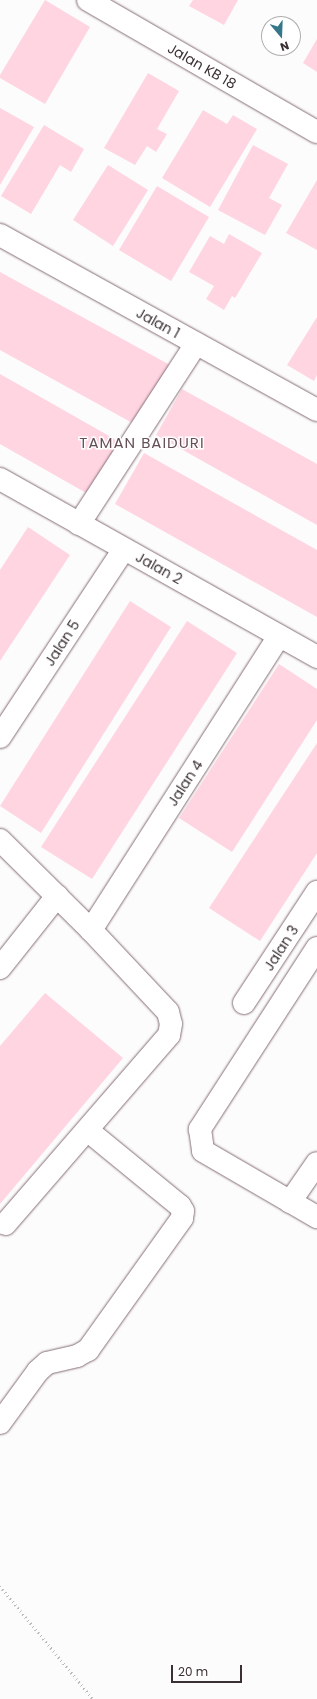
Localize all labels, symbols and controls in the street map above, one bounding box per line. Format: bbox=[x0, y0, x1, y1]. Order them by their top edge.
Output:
north arrow bbox=[261, 16, 301, 56]
text: N bbox=[278, 37, 291, 55]
street label: Jalan KB 18 bbox=[165, 40, 239, 92]
street label: Jalan 1 bbox=[133, 304, 183, 342]
district label: TAMAN BAIDURI bbox=[79, 434, 205, 452]
street label: Jalan 2 bbox=[133, 548, 185, 588]
street label: Jalan 5 bbox=[41, 617, 83, 669]
street label: Jalan 4 bbox=[164, 757, 206, 809]
street label: Jalan 3 bbox=[260, 922, 302, 974]
scale bar bbox=[173, 1657, 244, 1683]
text: 20 m bbox=[178, 1663, 208, 1680]

